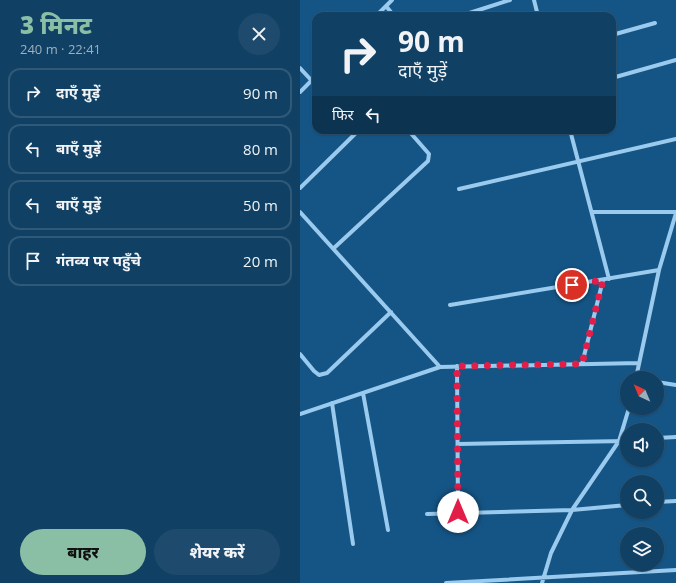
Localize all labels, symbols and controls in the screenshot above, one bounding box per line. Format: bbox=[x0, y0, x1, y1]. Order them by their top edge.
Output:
text: 3 मिनट bbox=[20, 8, 92, 41]
button: close bbox=[238, 13, 280, 55]
text: 90 m bbox=[398, 22, 465, 60]
icon: right bbox=[332, 28, 384, 80]
text: 240 m · 22:41 bbox=[20, 40, 101, 58]
text: दाएँ मुड़ें bbox=[398, 58, 447, 82]
icon: right bbox=[22, 82, 44, 104]
text: दाएँ मुड़ें bbox=[56, 82, 100, 102]
text: 90 m bbox=[243, 83, 278, 103]
text: फिर bbox=[332, 104, 354, 124]
icon: left bbox=[362, 104, 384, 126]
icon: left bbox=[22, 138, 44, 160]
text: बाएँ मुड़ें bbox=[56, 138, 101, 158]
text: 80 m bbox=[243, 139, 278, 159]
icon: left bbox=[22, 194, 44, 216]
text: बाएँ मुड़ें bbox=[56, 194, 101, 214]
text: 50 m bbox=[243, 195, 278, 215]
icon: arrive bbox=[22, 250, 44, 272]
text: गंतव्य पर पहुँचे bbox=[56, 250, 141, 270]
text: 20 m bbox=[243, 251, 278, 271]
pin bbox=[555, 268, 589, 302]
icon: arrive bbox=[561, 274, 583, 296]
north arrow bbox=[620, 371, 664, 415]
map controls bbox=[620, 371, 664, 571]
button: sound bbox=[620, 423, 664, 467]
button: search bbox=[620, 475, 664, 519]
position arrow bbox=[437, 491, 479, 533]
button: layers bbox=[620, 527, 664, 571]
button: बाहर bbox=[20, 529, 146, 575]
button: शेयर करें bbox=[154, 529, 280, 575]

